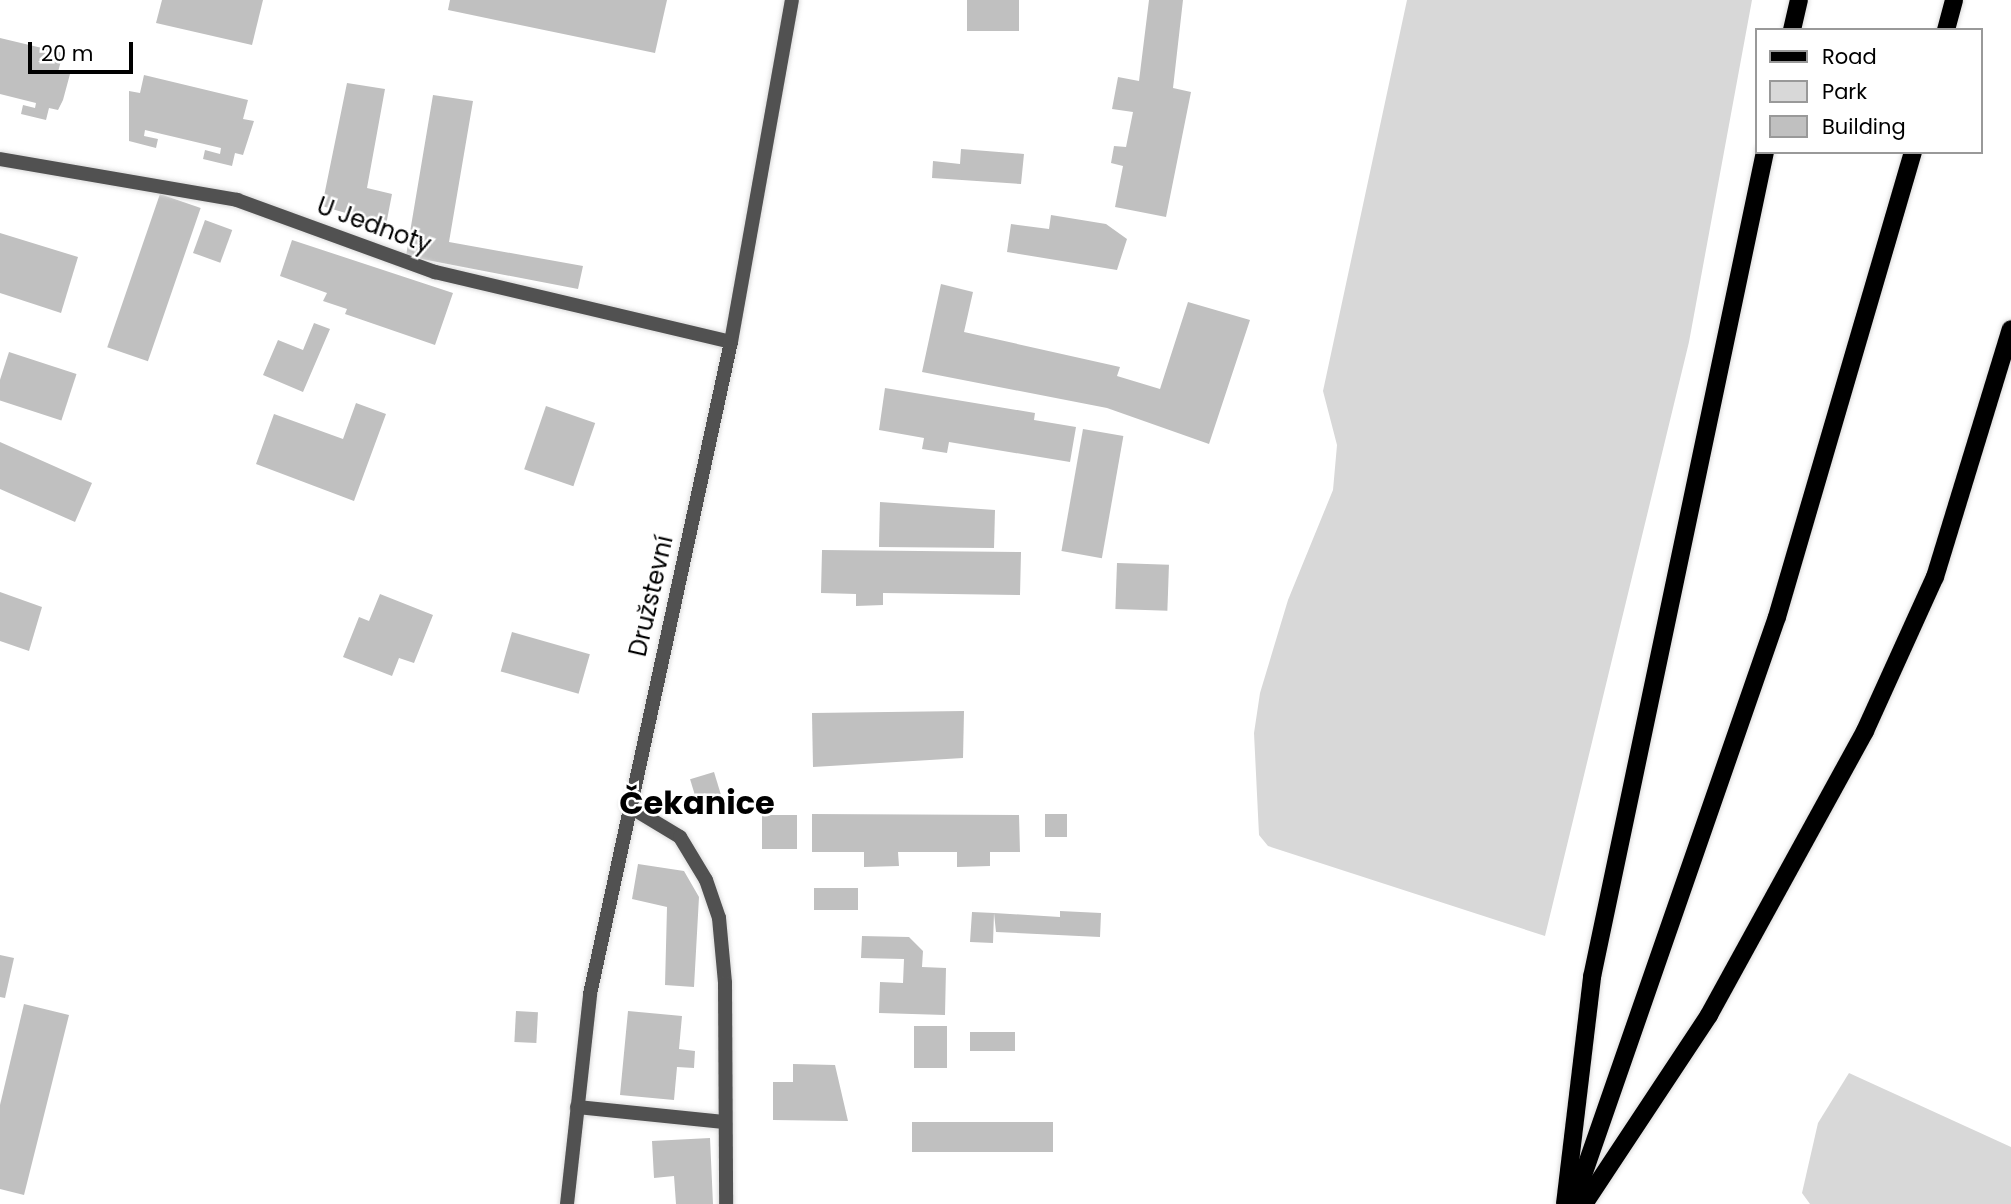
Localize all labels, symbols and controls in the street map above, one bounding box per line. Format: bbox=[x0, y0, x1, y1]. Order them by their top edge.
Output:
scale bar bbox=[32, 28, 136, 72]
legend bbox=[1756, 28, 1983, 154]
text: 20 m bbox=[41, 39, 94, 68]
text: Road bbox=[1822, 42, 1877, 71]
text: Park bbox=[1822, 77, 1867, 106]
text: Building bbox=[1822, 112, 1906, 141]
street label: U Jednoty bbox=[313, 191, 435, 259]
street label: Družstevní bbox=[623, 533, 679, 659]
district label: Čekanice bbox=[619, 784, 775, 822]

